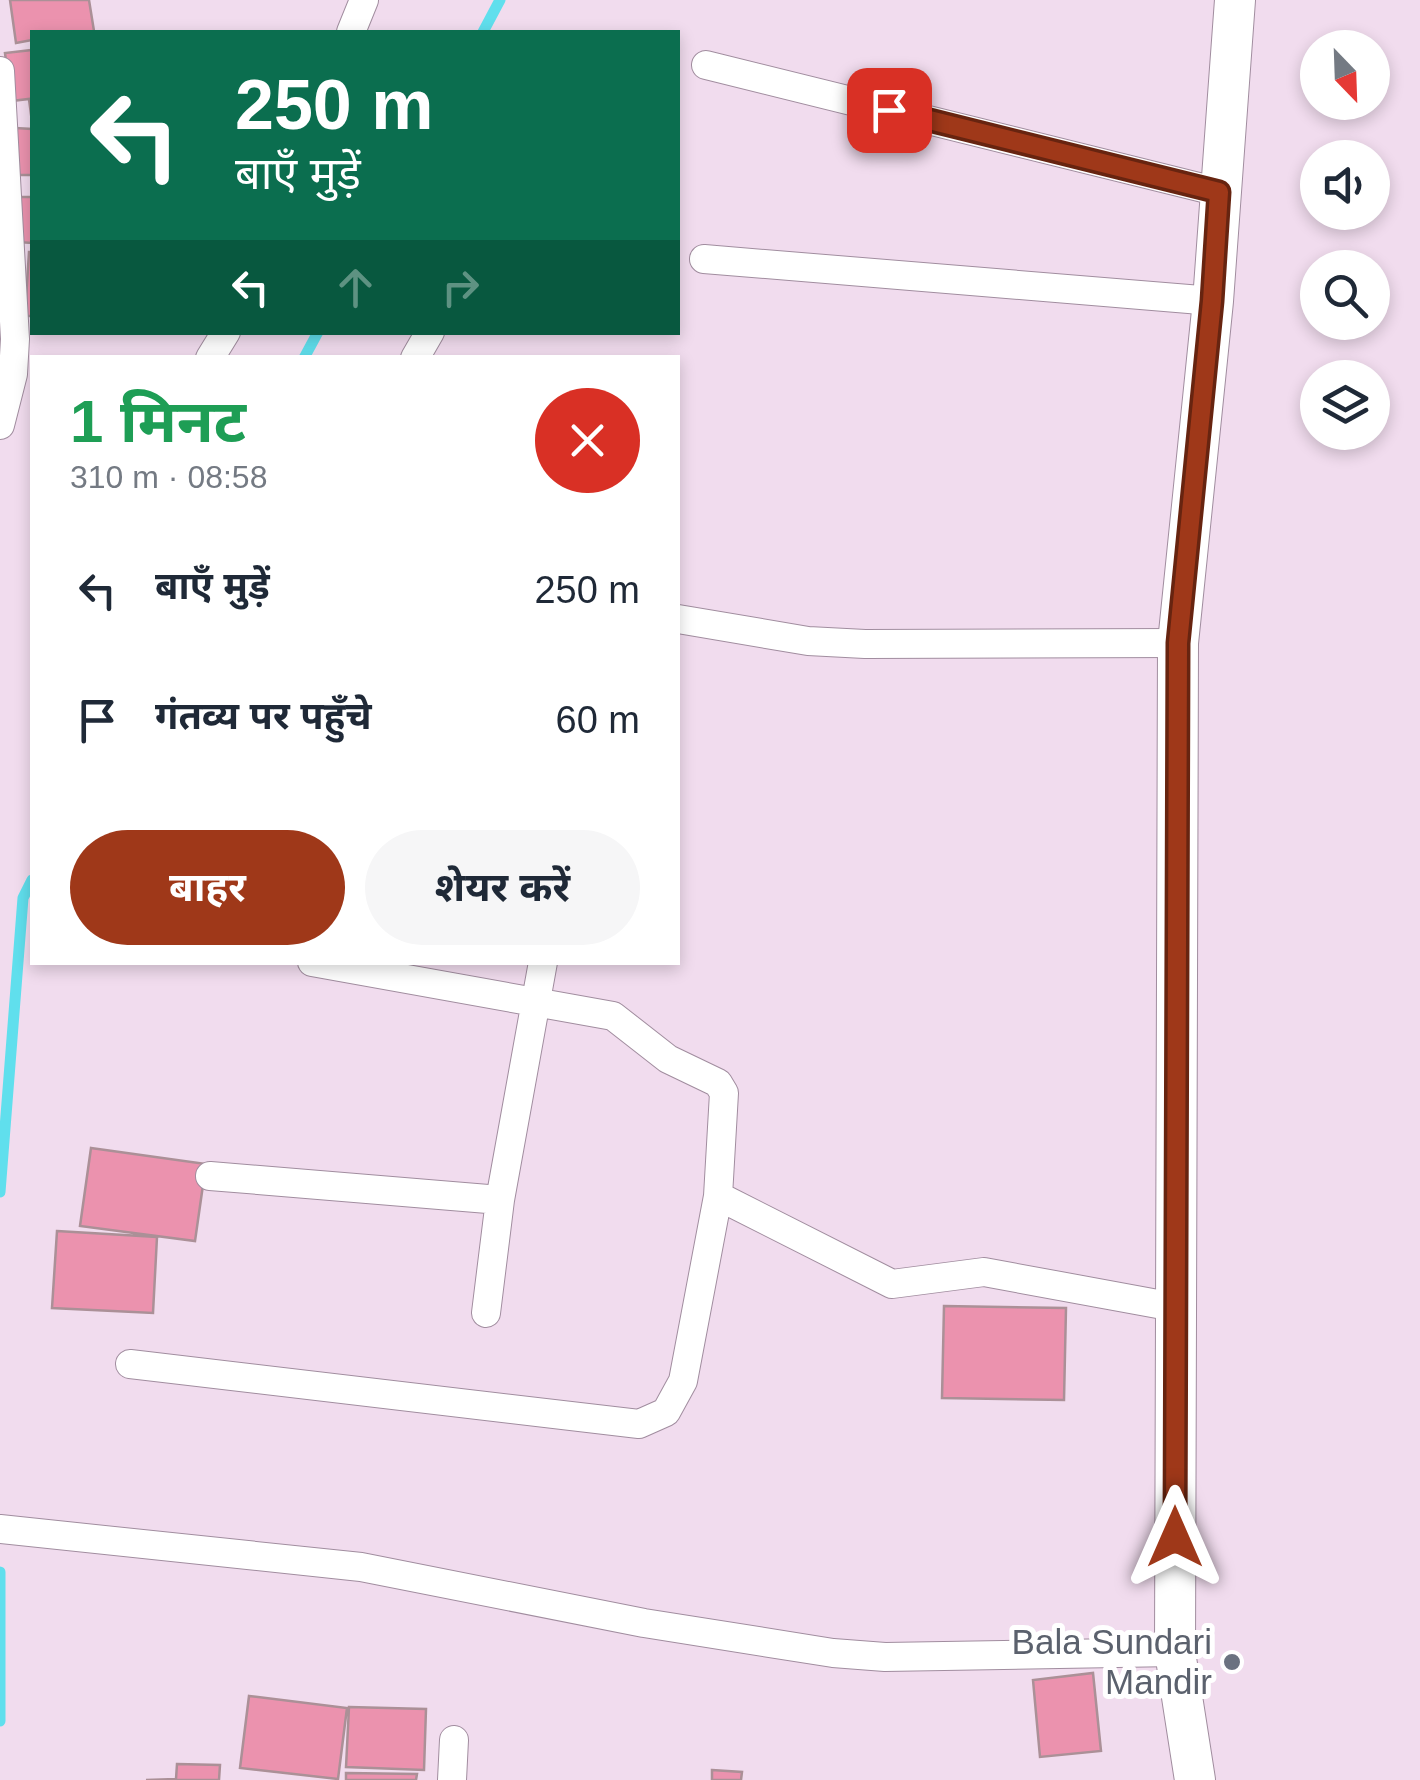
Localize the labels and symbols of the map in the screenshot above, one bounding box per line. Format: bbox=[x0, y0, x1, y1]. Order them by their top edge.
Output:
north arrow bbox=[1300, 30, 1390, 120]
pin bbox=[847, 68, 932, 153]
position arrow bbox=[1123, 1485, 1227, 1589]
place label: Bala Sundari Mandir bbox=[1012, 1622, 1212, 1701]
marker: Bala Sundari Mandir bbox=[1221, 1651, 1243, 1673]

